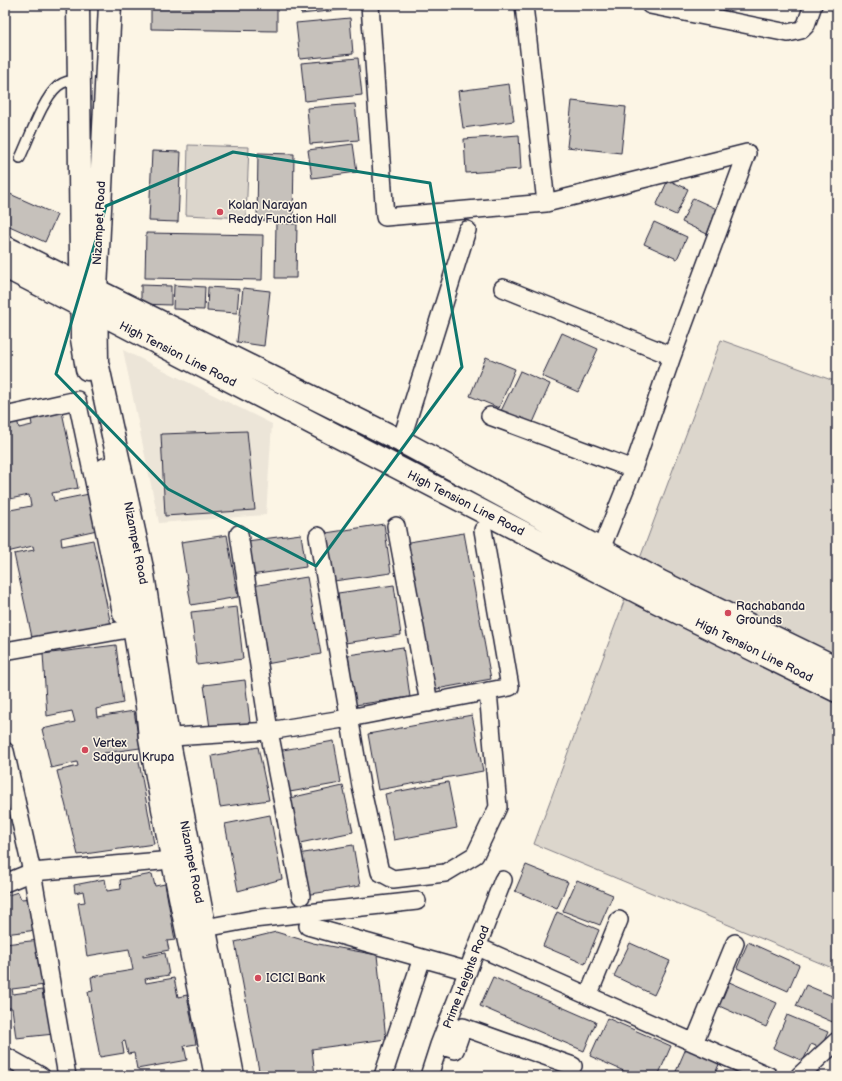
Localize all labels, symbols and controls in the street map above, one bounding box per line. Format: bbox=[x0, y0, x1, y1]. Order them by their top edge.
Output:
street label: Nizampet Road bbox=[90, 180, 109, 265]
place label: Kolan Narayan Reddy Function Hall bbox=[228, 198, 336, 227]
marker: Kolan Narayan Reddy Function Hall bbox=[215, 207, 225, 217]
street label: High Tension Line Road bbox=[117, 318, 239, 391]
street label: High Tension Line Road bbox=[405, 467, 527, 540]
street label: Nizampet Road bbox=[120, 500, 151, 586]
place label: Rachabanda Grounds bbox=[736, 599, 805, 628]
marker: Rachabanda Grounds bbox=[723, 608, 733, 618]
street label: High Tension Line Road bbox=[692, 615, 815, 686]
place label: Vertex Sadguru Krupa bbox=[93, 736, 175, 765]
marker: Vertex Sadguru Krupa bbox=[80, 745, 90, 755]
street label: Nizampet Road bbox=[176, 819, 207, 905]
street label: Prime Heights Road bbox=[440, 924, 493, 1031]
place label: ICICI Bank bbox=[266, 971, 325, 986]
marker: ICICI Bank bbox=[253, 973, 263, 983]

